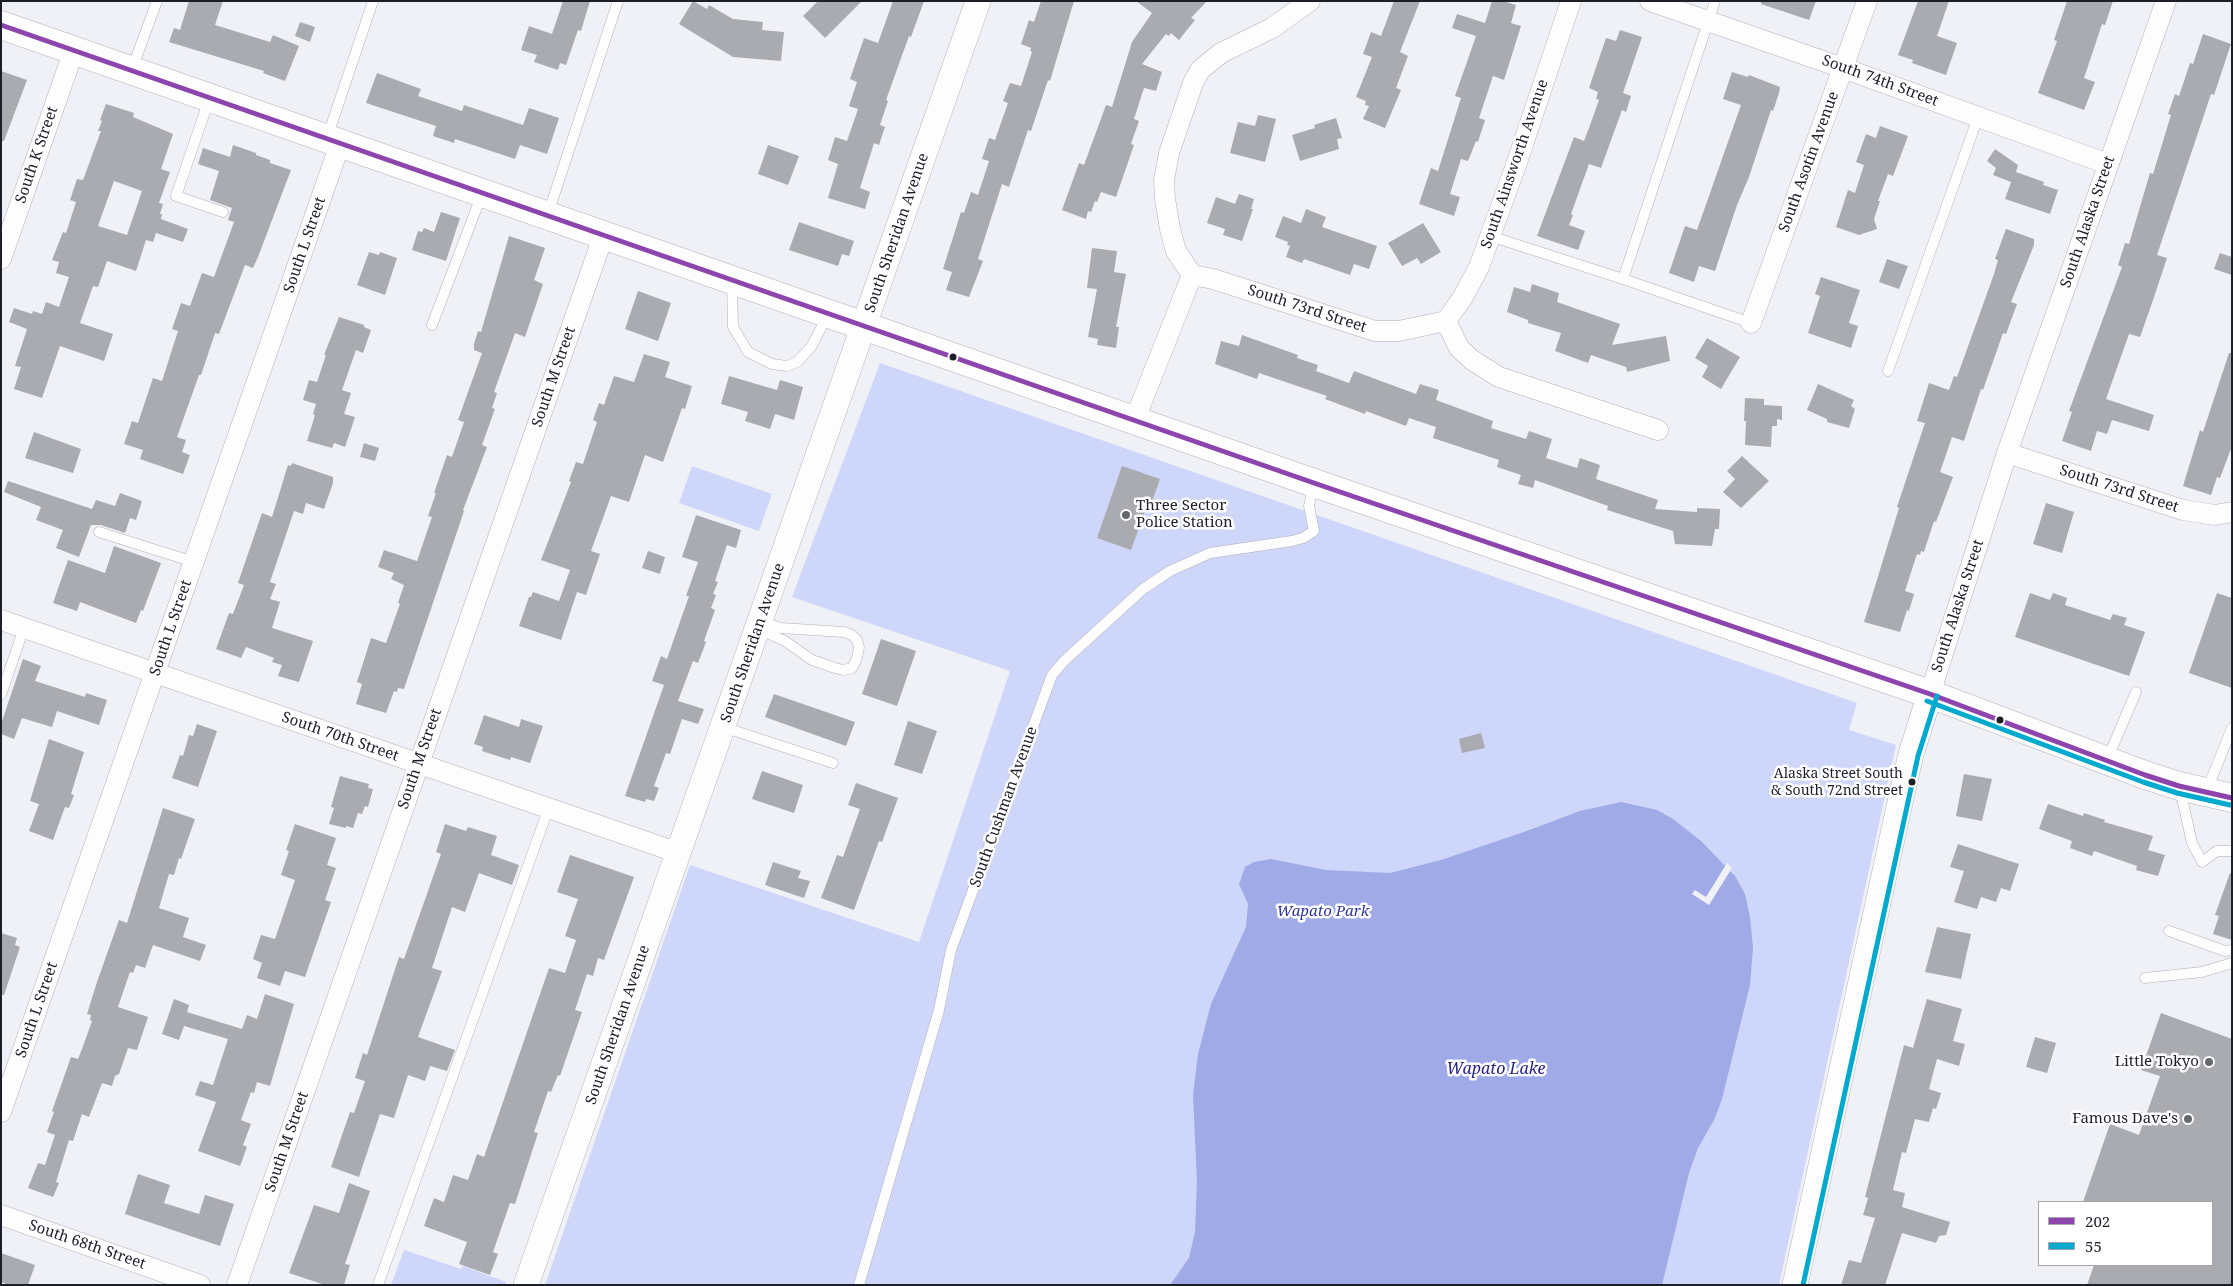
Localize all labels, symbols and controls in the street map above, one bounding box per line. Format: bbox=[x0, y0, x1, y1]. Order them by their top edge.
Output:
street label: South 74th Street bbox=[1819, 52, 1941, 110]
street label: South Ainsworth Avenue bbox=[1478, 77, 1552, 251]
street label: South Asotin Avenue bbox=[1775, 89, 1843, 235]
street label: South K Street bbox=[12, 104, 62, 206]
street label: South Sheridan Avenue bbox=[861, 151, 933, 315]
street label: South Alaska Street bbox=[2057, 154, 2119, 290]
street label: South L Street bbox=[280, 195, 330, 295]
street label: South 73rd Street bbox=[1245, 281, 1369, 337]
street label: South M Street bbox=[528, 325, 580, 429]
unlabelled marker bbox=[948, 352, 958, 362]
street label: South 73rd Street bbox=[2057, 461, 2181, 517]
place label: Three Sector Police Station bbox=[1136, 497, 1233, 532]
marker: Three Sector Police Station bbox=[1120, 509, 1132, 521]
street label: South Alaska Street bbox=[1928, 537, 1988, 675]
street label: South Sheridan Avenue bbox=[717, 561, 789, 725]
street label: South L Street bbox=[146, 578, 196, 678]
street label: South M Street bbox=[394, 707, 446, 811]
street label: South 70th Street bbox=[279, 709, 401, 765]
unlabelled marker bbox=[1995, 715, 2005, 725]
street label: South Cushman Avenue bbox=[966, 724, 1042, 890]
place label: Alaska Street South & South 72nd Street bbox=[1771, 766, 1903, 799]
marker: Alaska Street South & South 72nd Street bbox=[1907, 777, 1917, 787]
park label: Wapato Park bbox=[1277, 903, 1369, 921]
street label: South Sheridan Avenue bbox=[582, 943, 654, 1107]
street label: South L Street bbox=[12, 960, 62, 1060]
place label: Little Tokyo bbox=[2115, 1053, 2199, 1071]
marker: Little Tokyo bbox=[2203, 1056, 2215, 1068]
water label: Wapato Lake bbox=[1447, 1059, 1545, 1079]
street label: South M Street bbox=[261, 1090, 313, 1194]
place label: Famous Dave's bbox=[2072, 1110, 2178, 1128]
marker: Famous Dave's bbox=[2182, 1113, 2194, 1125]
legend bbox=[2038, 1201, 2213, 1266]
text: 202 bbox=[2085, 1211, 2110, 1231]
street label: South 68th Street bbox=[26, 1217, 148, 1273]
text: 55 bbox=[2085, 1236, 2102, 1256]

